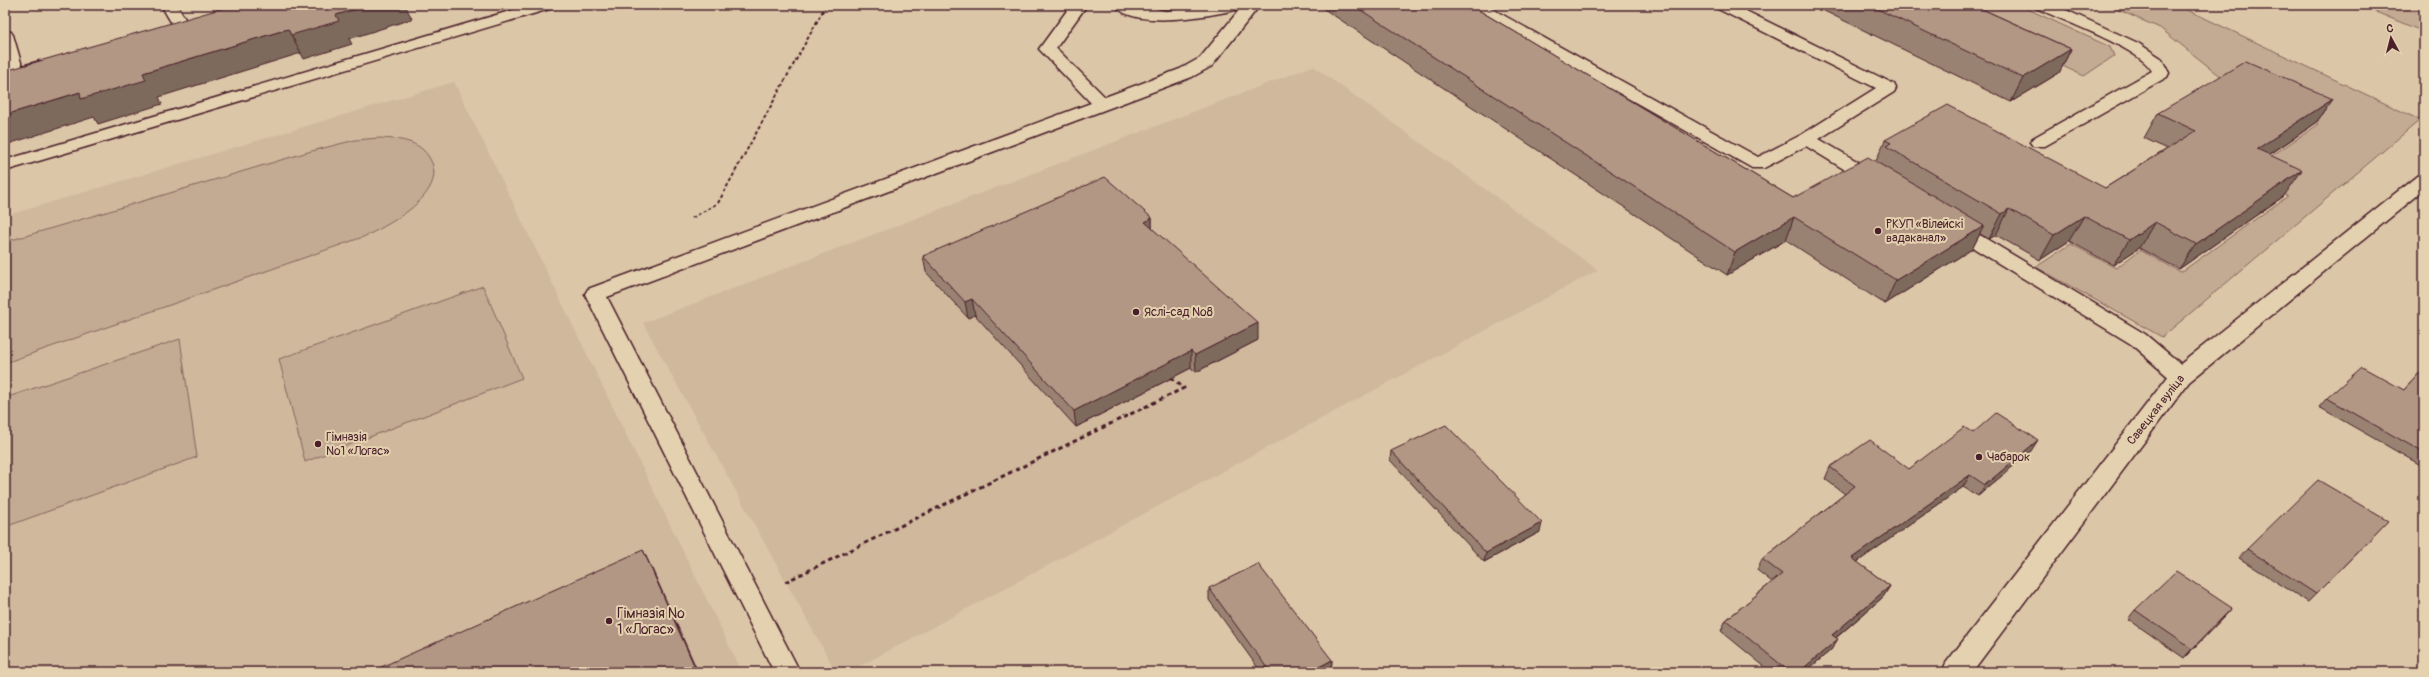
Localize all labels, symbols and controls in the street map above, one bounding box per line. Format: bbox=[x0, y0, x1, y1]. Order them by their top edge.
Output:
north arrow bbox=[2371, 18, 2411, 58]
text: С bbox=[2386, 22, 2394, 35]
place label: РКУП «Вілейскі вадаканал» bbox=[1886, 217, 1963, 246]
marker: РКУП «Вілейскі вадаканал» bbox=[1873, 226, 1883, 236]
place label: Яслі-сад №8 bbox=[1144, 305, 1213, 320]
marker: Яслі-сад №8 bbox=[1131, 307, 1141, 317]
street label: Савецкая вуліца bbox=[2124, 372, 2188, 448]
place label: Гімназія №1 «Логас» bbox=[326, 430, 389, 459]
marker: Гімназія №1 «Логас» bbox=[313, 439, 323, 449]
place label: Чабарок bbox=[1987, 450, 2030, 465]
marker: Чабарок bbox=[1974, 452, 1984, 462]
place label: Гімназія № 1 «Логас» bbox=[617, 605, 685, 638]
marker: Гімназія № 1 «Логас» bbox=[604, 616, 614, 626]

